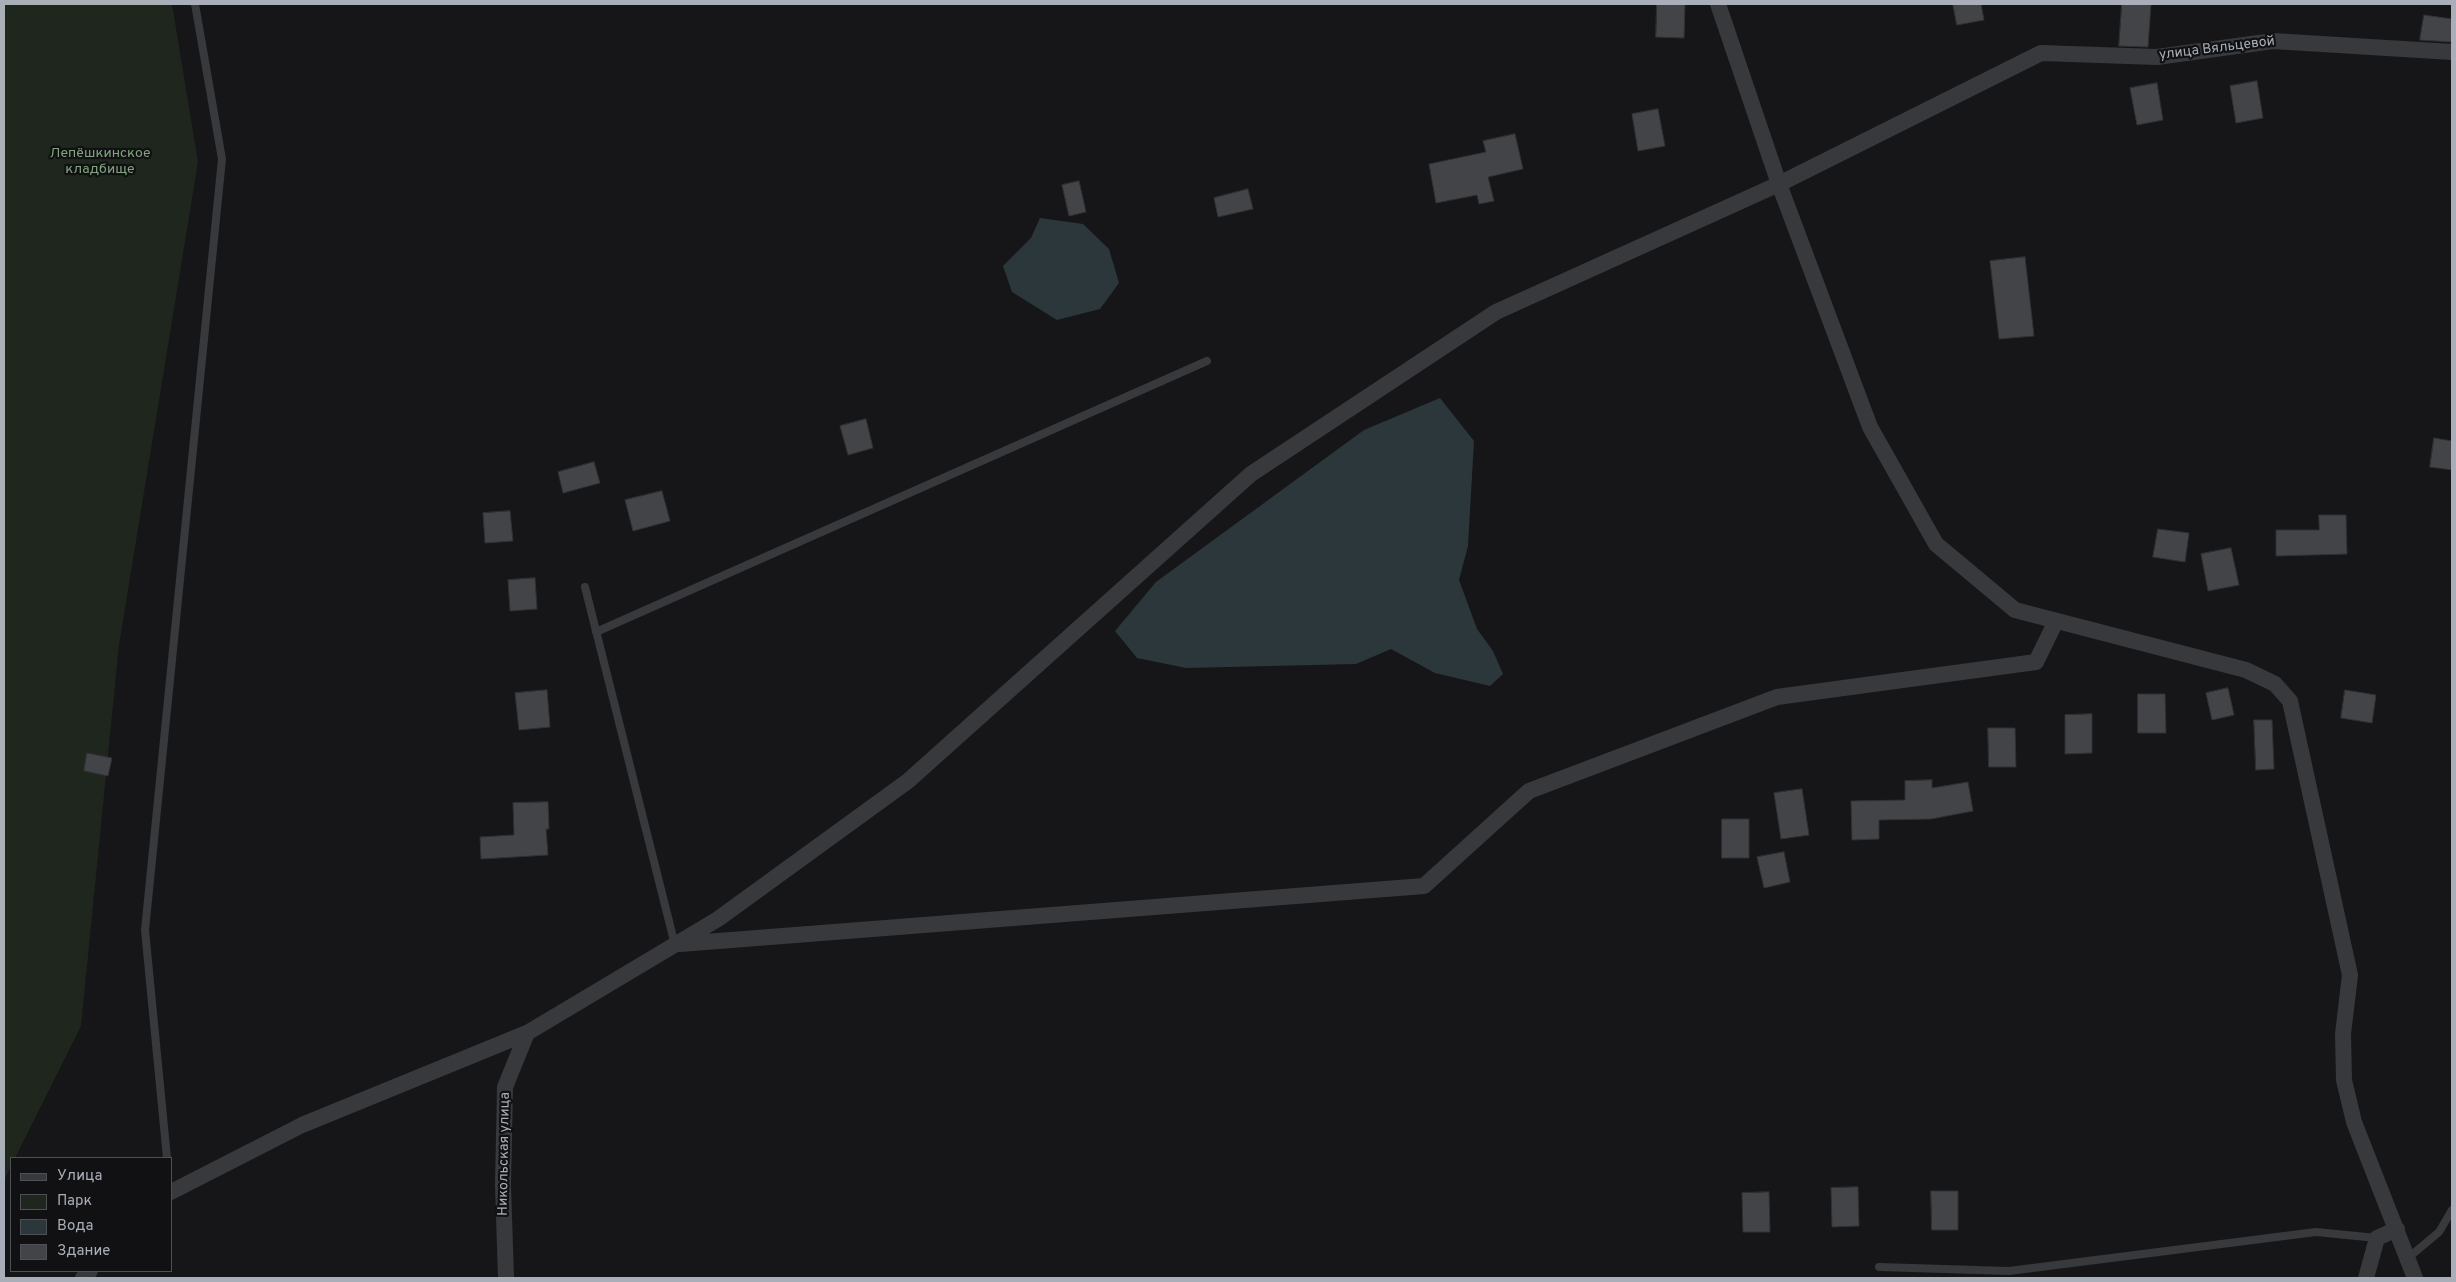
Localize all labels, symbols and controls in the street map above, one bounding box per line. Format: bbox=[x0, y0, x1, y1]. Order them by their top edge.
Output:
street label: улица Вяльцевой bbox=[2158, 34, 2276, 64]
park label: Лепёшкинское кладбище bbox=[50, 146, 150, 178]
street label: Никольская улица bbox=[496, 1092, 514, 1216]
legend bbox=[10, 1157, 172, 1272]
text: Улица bbox=[57, 1167, 102, 1186]
text: Парк bbox=[57, 1192, 92, 1211]
text: Вода bbox=[57, 1217, 93, 1236]
text: Здание bbox=[57, 1242, 110, 1261]

